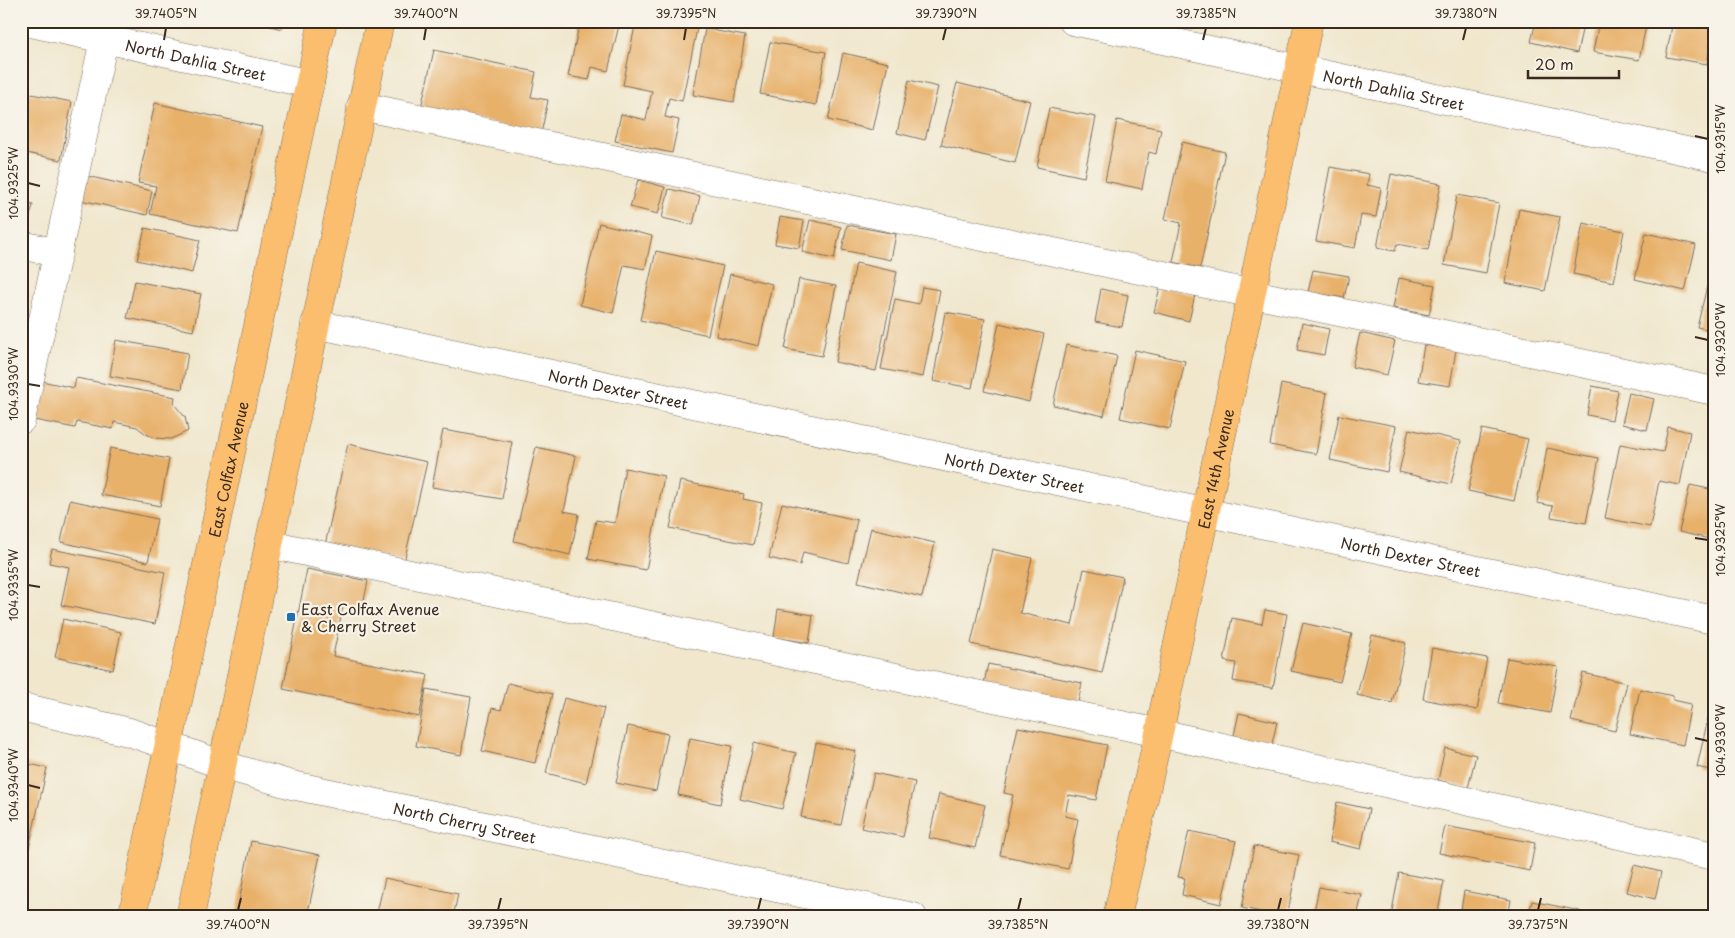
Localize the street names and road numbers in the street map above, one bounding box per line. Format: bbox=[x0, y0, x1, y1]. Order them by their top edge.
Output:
street label: North Dahlia Street bbox=[123, 32, 269, 86]
street label: North Dahlia Street bbox=[1321, 63, 1467, 115]
street label: North Dexter Street bbox=[546, 362, 690, 414]
street label: East Colfax Avenue bbox=[202, 399, 253, 539]
street label: East 14th Avenue bbox=[1191, 406, 1239, 531]
street label: North Dexter Street bbox=[942, 446, 1087, 498]
street label: North Dexter Street bbox=[1339, 530, 1483, 582]
street label: North Cherry Street bbox=[391, 795, 538, 848]

